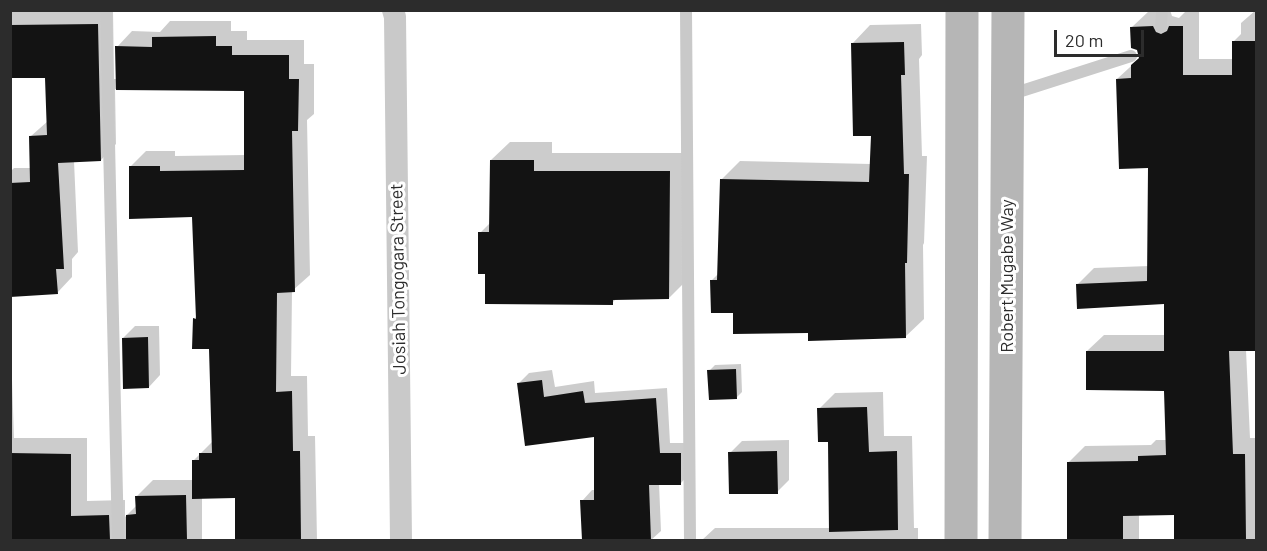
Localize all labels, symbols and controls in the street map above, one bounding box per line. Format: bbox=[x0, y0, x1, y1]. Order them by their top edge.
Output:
scale bar bbox=[1057, 18, 1147, 56]
text: 20 m bbox=[1065, 29, 1103, 51]
street label: Josiah Tongogara Street bbox=[386, 183, 410, 375]
street label: Robert Mugabe Way bbox=[996, 199, 1018, 353]

